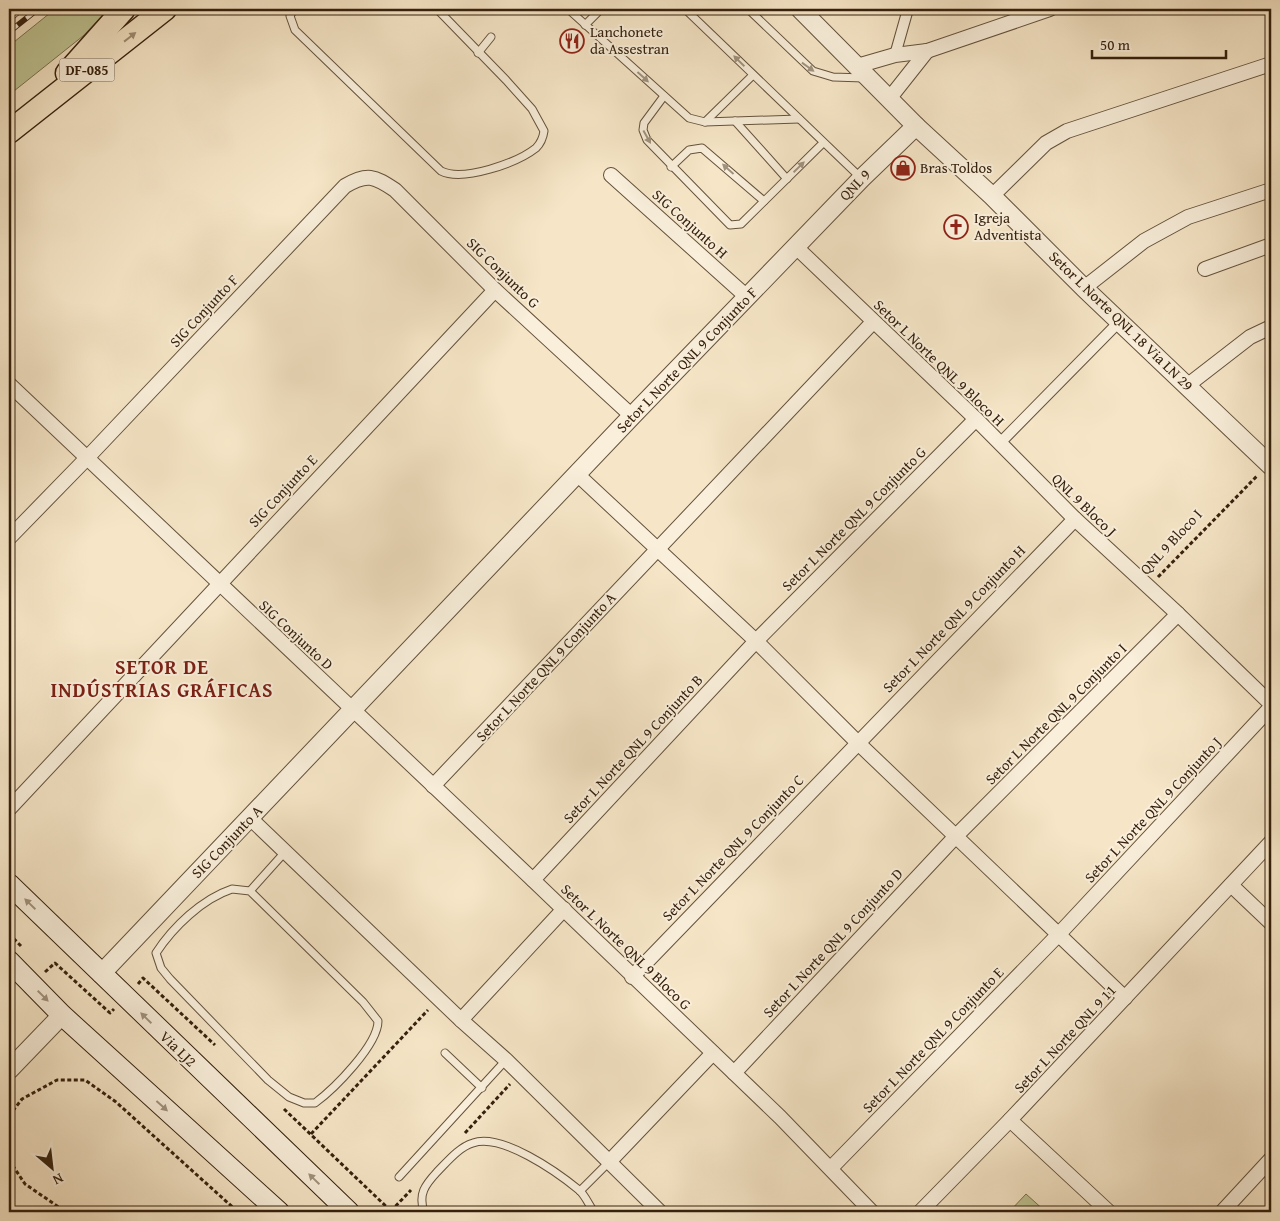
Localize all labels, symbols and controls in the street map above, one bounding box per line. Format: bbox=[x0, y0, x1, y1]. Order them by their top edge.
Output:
place label: Lanchonete da Assestran bbox=[590, 21, 670, 59]
restaurant icon: Lanchonete da Assestran bbox=[559, 28, 585, 54]
scale bar bbox=[1092, 28, 1226, 60]
one-way arrow bbox=[123, 31, 136, 42]
text: 50 m bbox=[1100, 34, 1131, 55]
one-way arrow bbox=[733, 55, 745, 67]
road number: DF-085 bbox=[59, 58, 114, 82]
one-way arrow bbox=[801, 62, 815, 72]
one-way arrow bbox=[636, 71, 648, 83]
one-way arrow bbox=[643, 129, 651, 144]
shop icon: Bras Toldos bbox=[890, 155, 916, 181]
place label: Bras Toldos bbox=[920, 157, 992, 178]
one-way arrow bbox=[793, 161, 805, 173]
one-way arrow bbox=[722, 163, 734, 175]
street label: QNL 9 bbox=[834, 164, 875, 205]
street label: SIG Conjunto H bbox=[648, 184, 733, 263]
place label: Igreja Adventista bbox=[974, 207, 1042, 245]
church icon: Igreja Adventista bbox=[943, 214, 969, 240]
street label: SIG Conjunto G bbox=[462, 232, 545, 313]
street label: Setor L Norte QNL 18 Via LN 29 bbox=[1045, 246, 1198, 395]
street label: SIG Conjunto F bbox=[164, 270, 243, 352]
street label: Setor L Norte QNL 9 Conjunto F bbox=[611, 282, 762, 437]
street label: Setor L Norte QNL 9 Bloco H bbox=[869, 294, 1009, 431]
street label: Setor L Norte QNL 9 Conjunto G bbox=[777, 442, 931, 596]
street label: SIG Conjunto E bbox=[243, 449, 322, 532]
street label: QNL 9 Bloco J bbox=[1047, 468, 1122, 541]
street label: QNL 9 Bloco I bbox=[1135, 504, 1206, 579]
street label: Setor L Norte QNL 9 Conjunto H bbox=[877, 540, 1030, 697]
street label: Setor L Norte QNL 9 Conjunto A bbox=[471, 587, 620, 746]
street label: SIG Conjunto D bbox=[255, 595, 338, 674]
street label: Setor L Norte QNL 9 Conjunto I bbox=[980, 638, 1131, 789]
district label: SETOR DE INDÚSTRIAS GRÁFICAS bbox=[50, 652, 274, 704]
street label: Setor L Norte QNL 9 Conjunto B bbox=[558, 670, 707, 828]
street label: Setor L Norte QNL 9 Conjunto J bbox=[1079, 732, 1226, 887]
street label: Setor L Norte QNL 9 Conjunto C bbox=[657, 770, 808, 925]
street label: SIG Conjunto A bbox=[186, 800, 267, 883]
street label: Setor L Norte QNL 9 Conjunto D bbox=[758, 863, 907, 1022]
street label: Setor L Norte QNL 9 Bloco G bbox=[557, 879, 696, 1015]
one-way arrow bbox=[24, 899, 36, 911]
street label: Setor L Norte QNL 9 Conjunto E bbox=[857, 962, 1008, 1117]
street label: Setor L Norte QNL 9 11 bbox=[1009, 980, 1120, 1097]
one-way arrow bbox=[37, 989, 49, 1001]
one-way arrow bbox=[140, 1012, 152, 1024]
street label: Via LJ2 bbox=[155, 1026, 201, 1071]
one-way arrow bbox=[156, 1100, 168, 1112]
north arrow bbox=[28, 1144, 78, 1194]
text: N bbox=[49, 1168, 67, 1191]
one-way arrow bbox=[308, 1173, 320, 1185]

